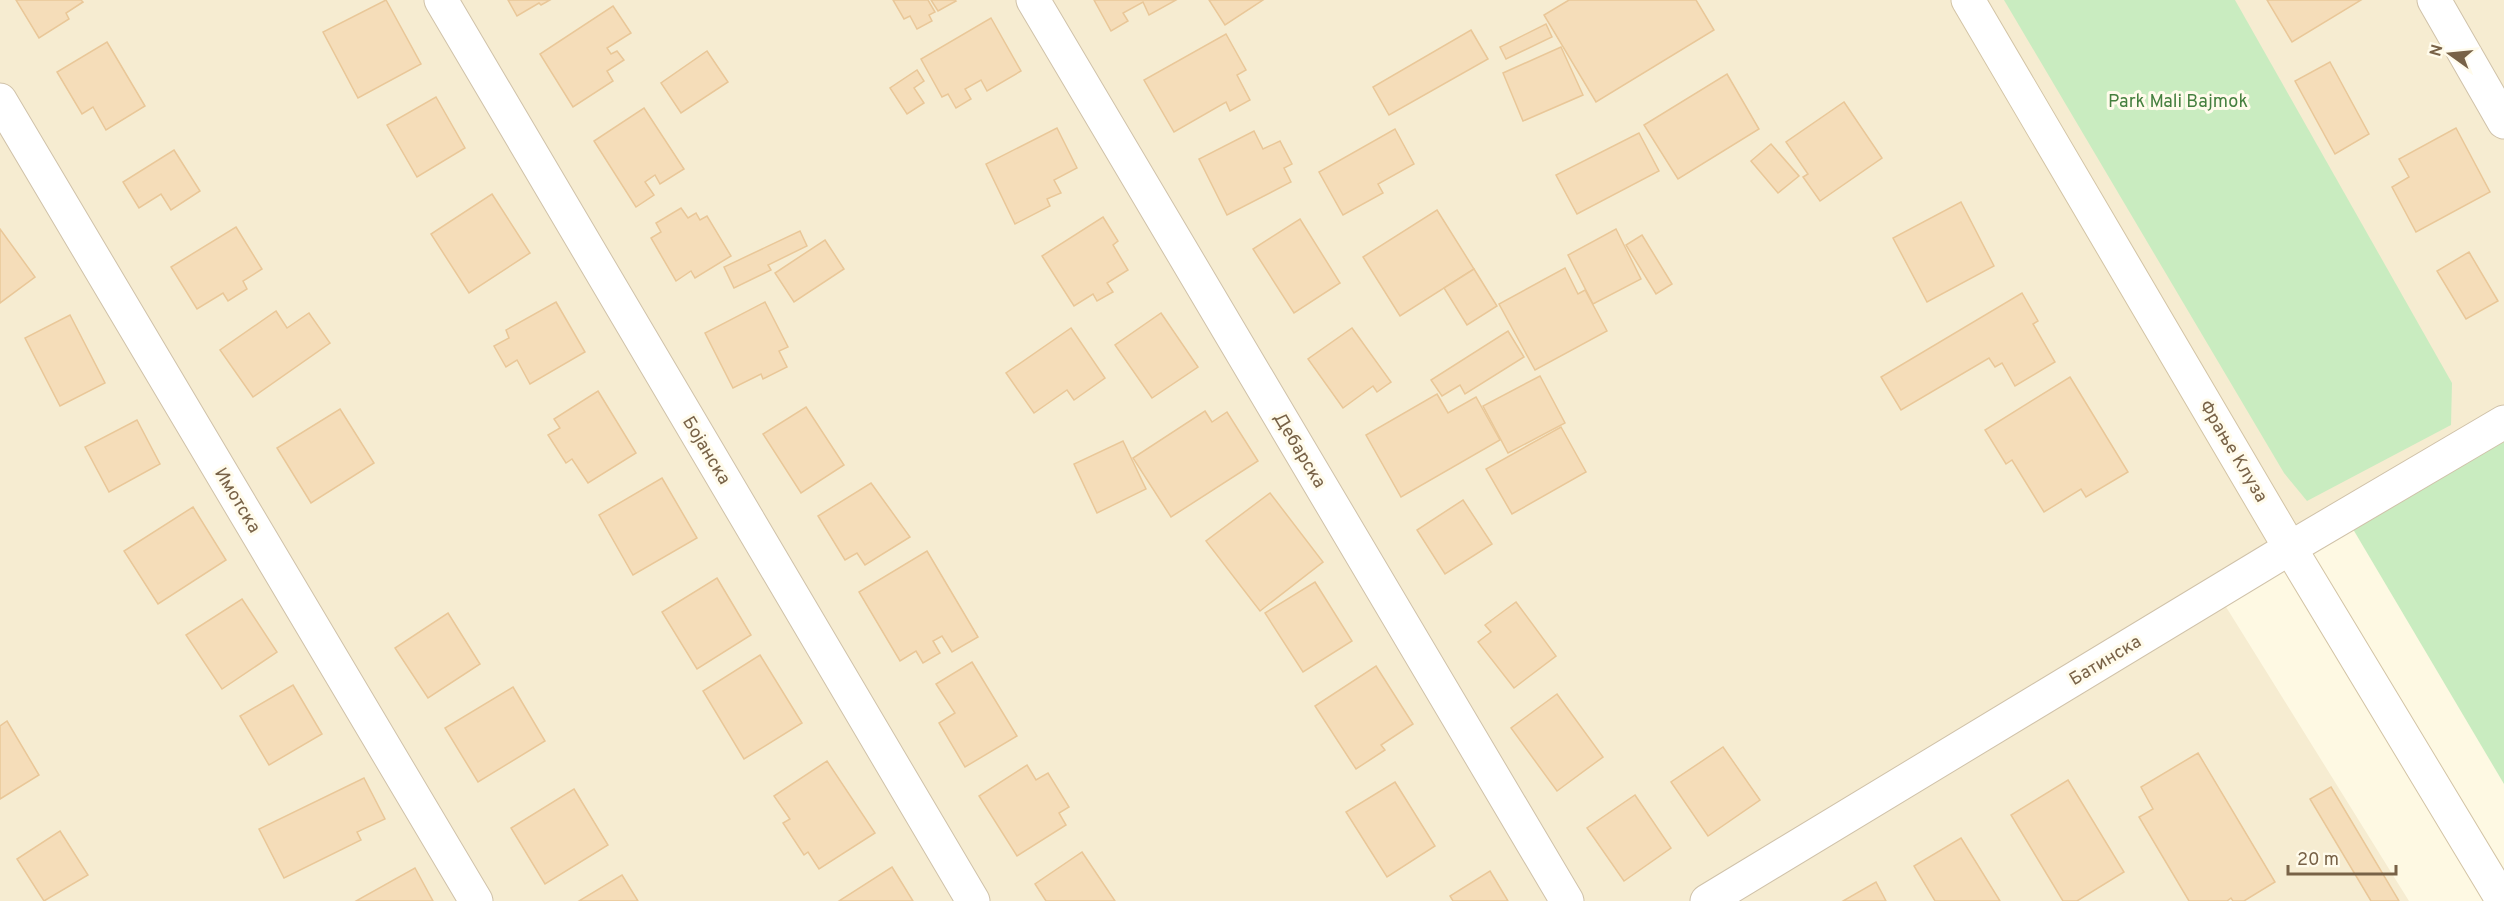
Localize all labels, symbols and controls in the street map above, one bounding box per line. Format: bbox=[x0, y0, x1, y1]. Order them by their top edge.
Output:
north arrow bbox=[2420, 24, 2480, 84]
text: N bbox=[2426, 42, 2449, 59]
park label: Park Mali Bajmok bbox=[2108, 91, 2248, 114]
street label: Фрање Клуза bbox=[2193, 397, 2272, 507]
street label: Дебарска bbox=[1267, 409, 1330, 493]
street label: Бојанска bbox=[676, 412, 735, 489]
street label: Имотска bbox=[208, 464, 265, 538]
street label: Батинска bbox=[2066, 631, 2146, 692]
scale bar bbox=[2288, 838, 2396, 876]
text: 20 m bbox=[2297, 849, 2339, 872]

